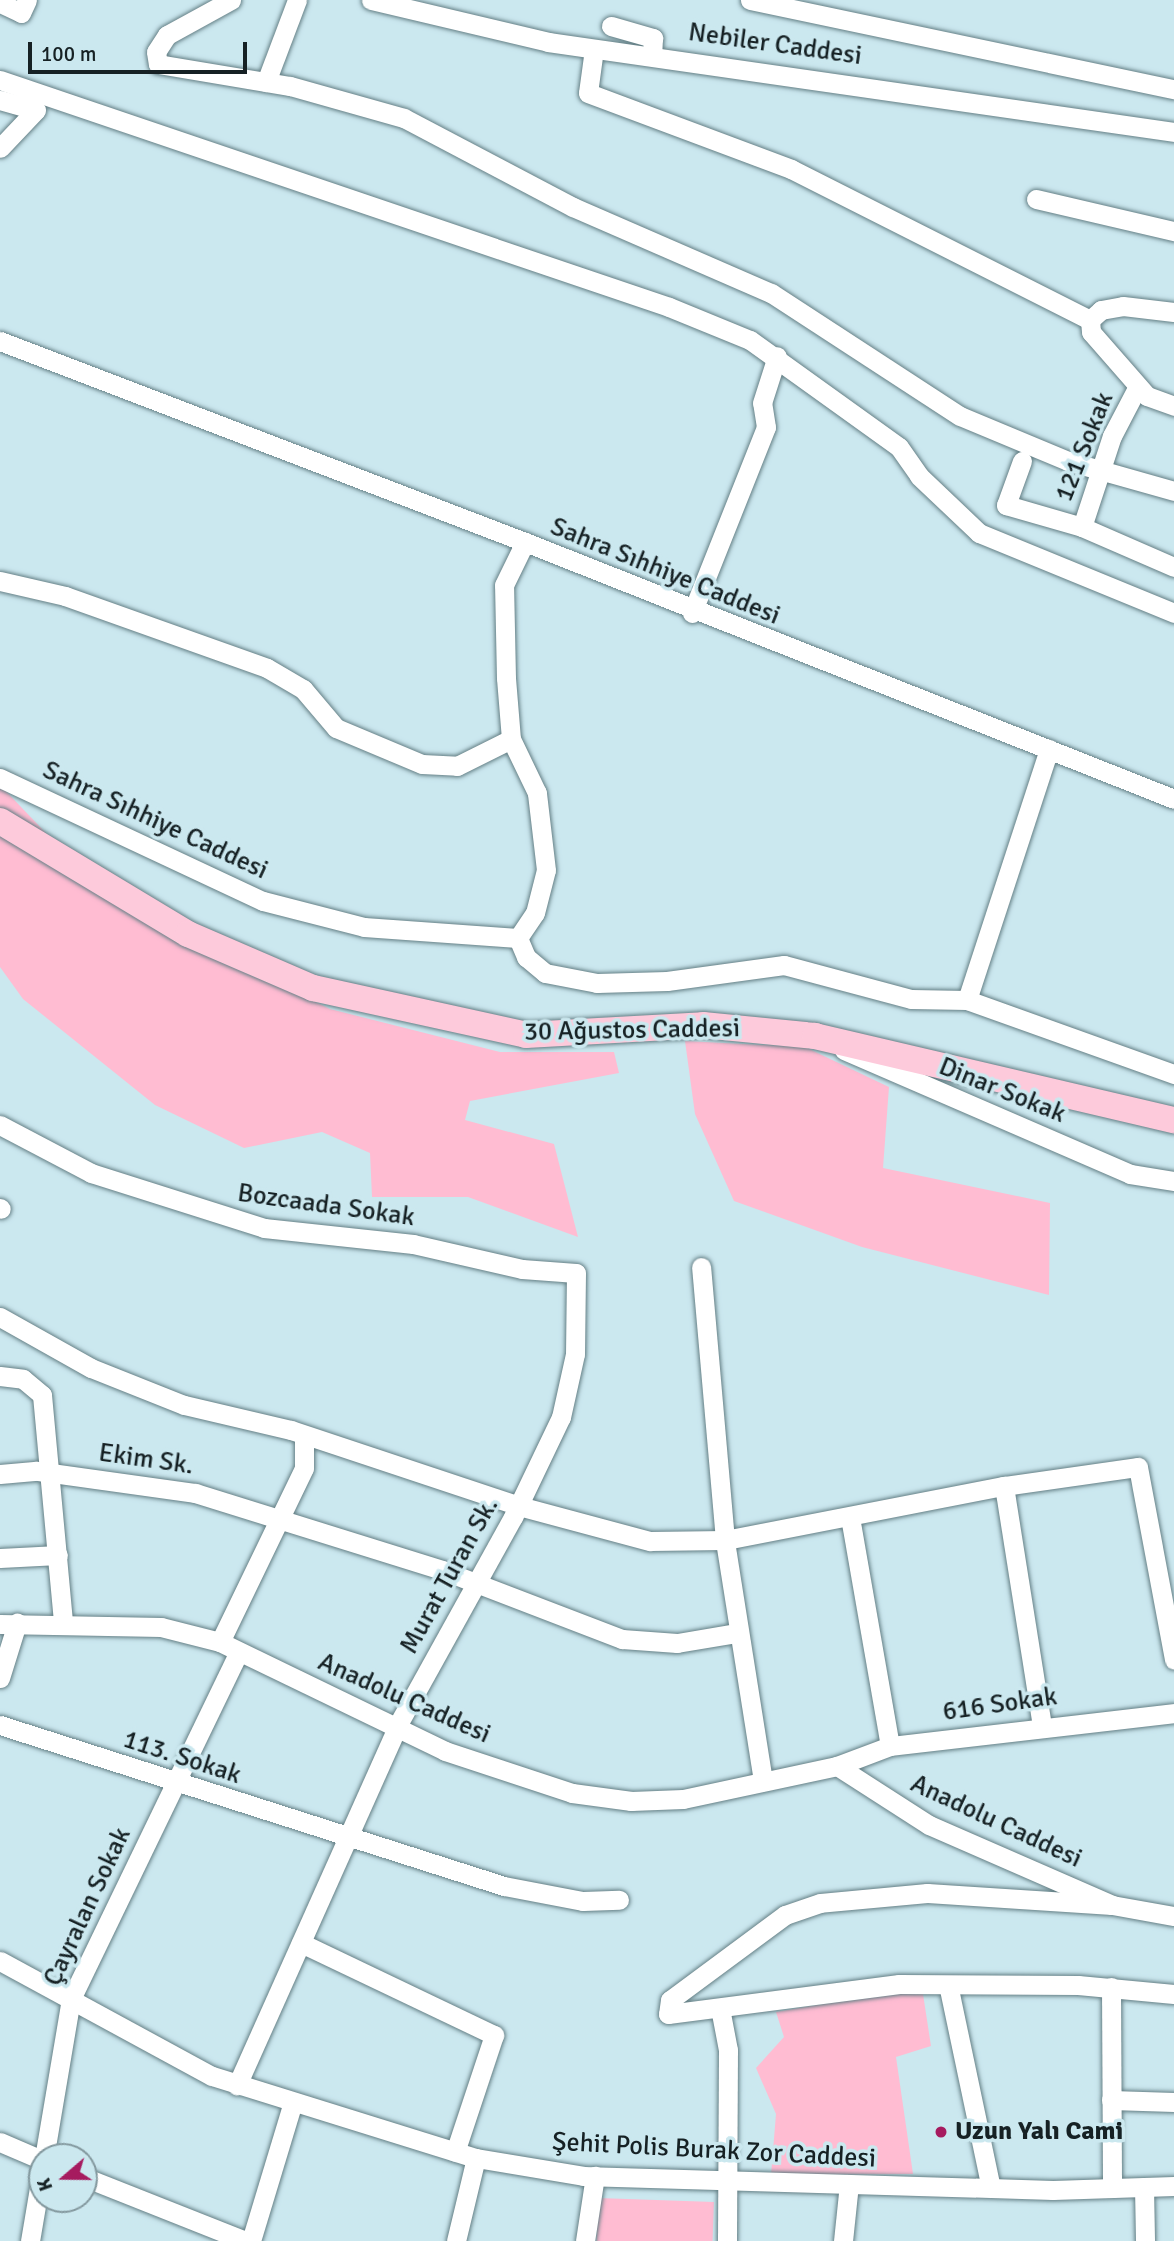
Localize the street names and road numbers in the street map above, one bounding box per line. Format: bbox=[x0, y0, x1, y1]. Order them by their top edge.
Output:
street label: Nebiler Caddesi bbox=[686, 17, 864, 73]
street label: 121 Sokak bbox=[1049, 388, 1121, 506]
street label: Sahra Sıhhiye Caddesi bbox=[546, 512, 784, 632]
street label: Sahra Sıhhiye Caddesi bbox=[37, 755, 273, 887]
street label: 30 Ağustos Caddesi bbox=[524, 1014, 740, 1048]
street label: Dinar Sokak bbox=[934, 1051, 1070, 1131]
street label: Bozcaada Sokak bbox=[235, 1178, 417, 1234]
street label: Ekim Sk. bbox=[97, 1438, 195, 1482]
street label: Murat Turan Sk. bbox=[394, 1492, 506, 1660]
street label: Anadolu Caddesi bbox=[313, 1647, 495, 1751]
street label: 616 Sokak bbox=[941, 1682, 1059, 1728]
street label: 113. Sokak bbox=[119, 1724, 245, 1792]
street label: Anadolu Caddesi bbox=[905, 1769, 1087, 1875]
street label: Çayralan Sokak bbox=[38, 1823, 138, 1991]
street label: Şehit Polis Burak Zor Caddesi bbox=[551, 2127, 877, 2175]

